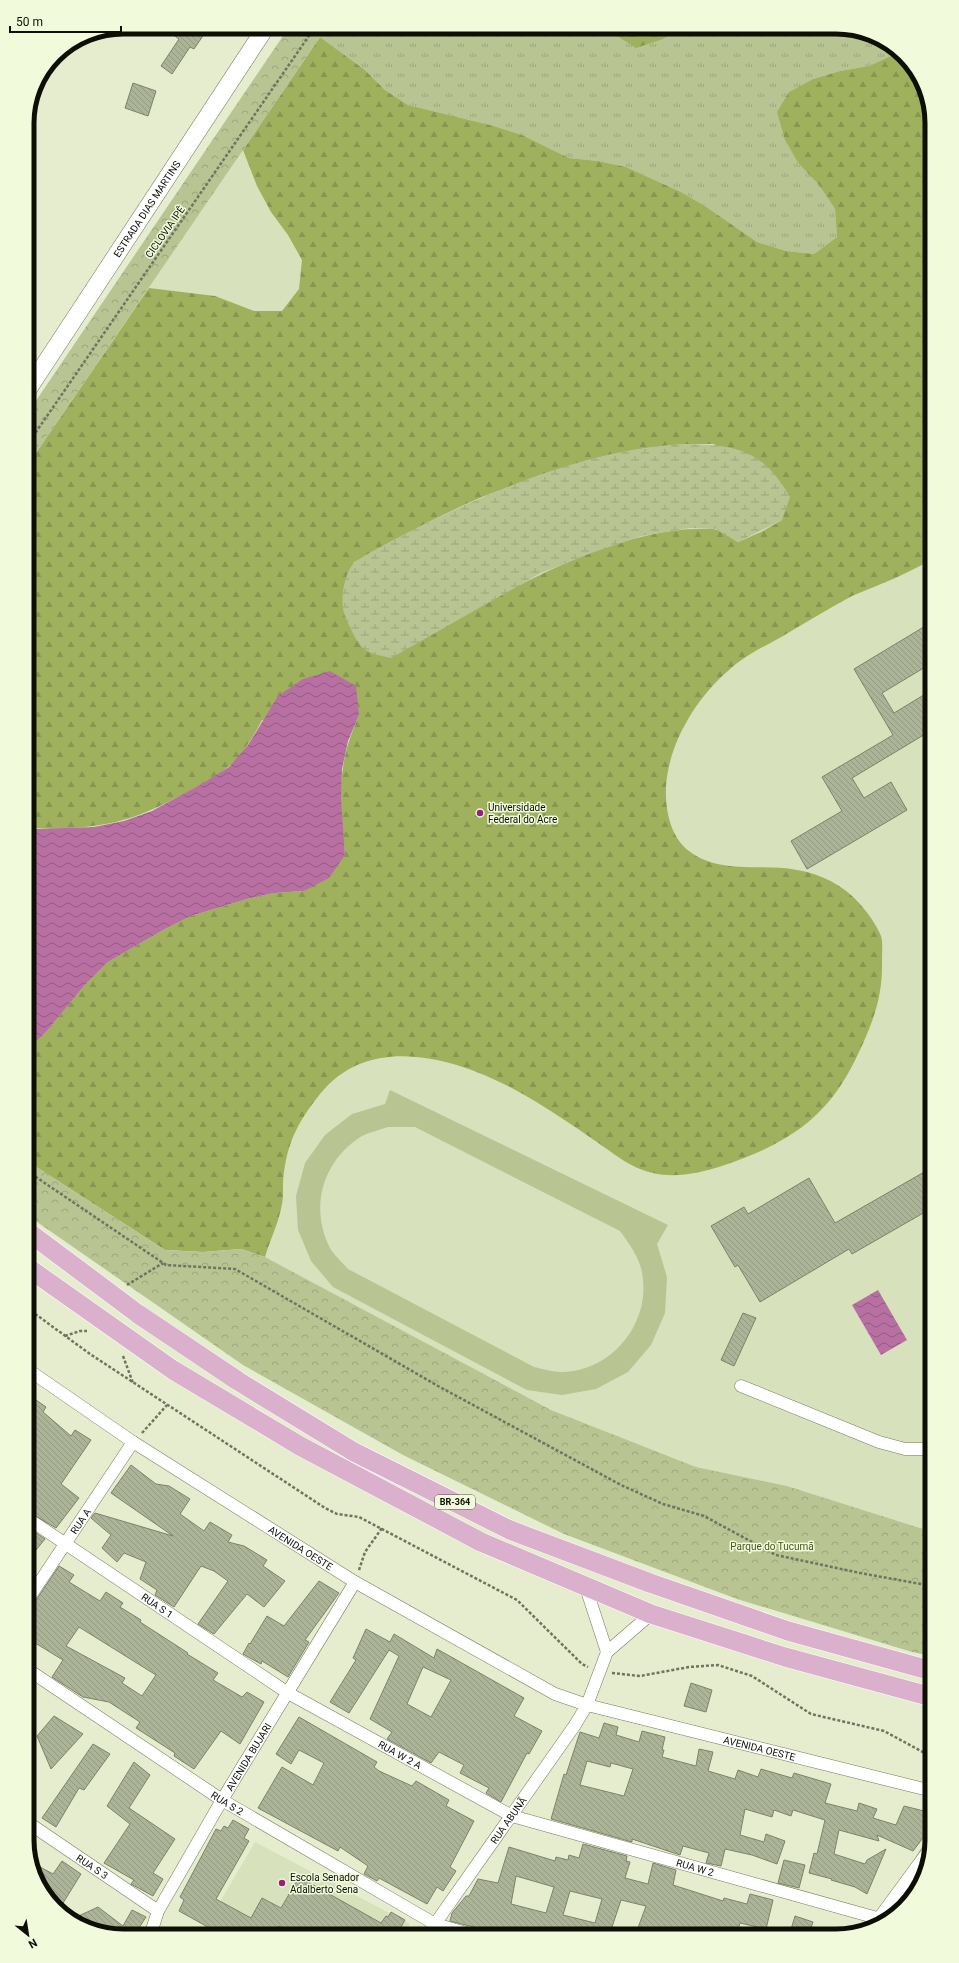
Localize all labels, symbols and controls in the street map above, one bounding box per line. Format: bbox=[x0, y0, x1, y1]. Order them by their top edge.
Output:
scale bar bbox=[10, 8, 121, 34]
text: 50 m bbox=[16, 15, 43, 29]
street label: ESTRADA DIAS MARTINS bbox=[111, 158, 182, 259]
street label: CICLOVIA IPÊ bbox=[142, 203, 187, 260]
place label: Universidade Federal do Acre bbox=[488, 802, 557, 825]
marker: Universidade Federal do Acre bbox=[475, 808, 485, 818]
road number: BR-364 bbox=[435, 1495, 475, 1509]
street label: RUA A bbox=[68, 1506, 93, 1536]
street label: AVENIDA OESTE bbox=[267, 1523, 335, 1572]
park label: Parque do Tucumã bbox=[730, 1541, 814, 1552]
street label: RUA S 1 bbox=[140, 1591, 175, 1620]
street label: AVENIDA BUJARI bbox=[224, 1721, 273, 1793]
street label: AVENIDA OESTE bbox=[722, 1734, 797, 1762]
street label: RUA W 2 A bbox=[376, 1738, 424, 1771]
street label: RUA S 2 bbox=[209, 1789, 246, 1817]
street label: RUA ABUNÃ bbox=[488, 1794, 529, 1846]
street label: RUA S 3 bbox=[75, 1852, 110, 1881]
street label: RUA W 2 bbox=[675, 1857, 716, 1878]
place label: Escola Senador Adalberto Sena bbox=[290, 1872, 360, 1895]
marker: Escola Senador Adalberto Sena bbox=[277, 1878, 287, 1888]
north arrow bbox=[8, 1915, 48, 1955]
text: N bbox=[26, 1936, 39, 1951]

